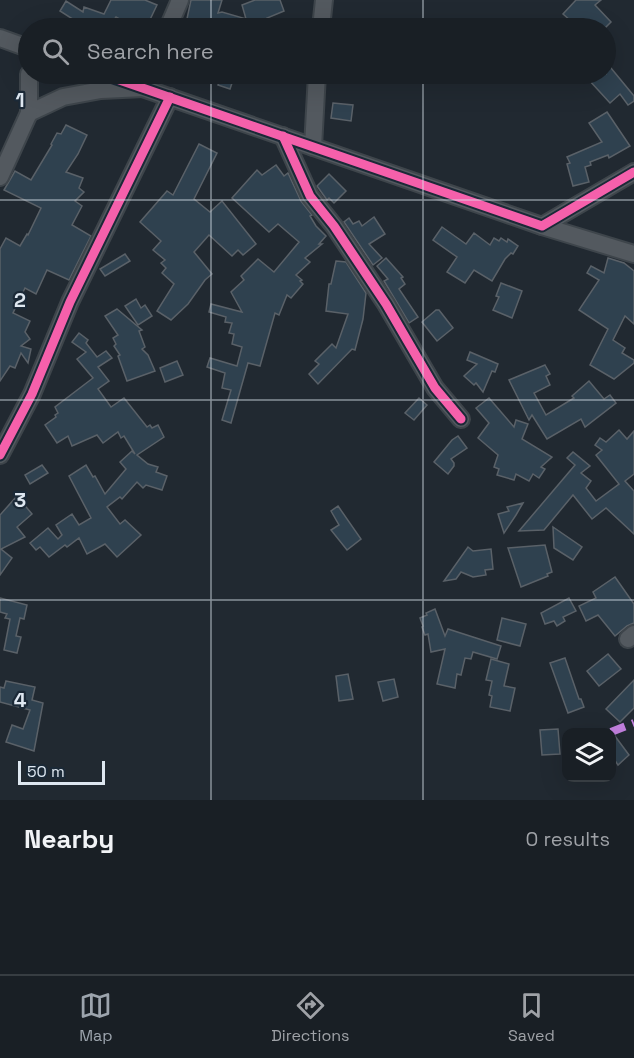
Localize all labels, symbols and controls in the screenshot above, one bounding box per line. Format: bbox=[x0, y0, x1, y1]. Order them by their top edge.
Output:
search box bbox=[18, 18, 616, 84]
icon: search bbox=[39, 35, 72, 68]
text: Search here bbox=[87, 37, 214, 65]
text: 1 bbox=[15, 87, 25, 113]
text: 2 bbox=[14, 287, 26, 313]
text: 3 bbox=[14, 487, 26, 513]
text: 4 bbox=[14, 687, 27, 713]
map controls bbox=[562, 728, 616, 782]
button: layers bbox=[562, 728, 616, 782]
scale bar bbox=[18, 758, 105, 786]
text: 50 m bbox=[27, 761, 65, 782]
text: Nearby bbox=[24, 822, 114, 856]
text: 0 results bbox=[526, 826, 610, 852]
tab: Map bbox=[79, 989, 113, 1046]
tab: Directions bbox=[271, 989, 350, 1046]
tab: Saved bbox=[508, 989, 555, 1046]

